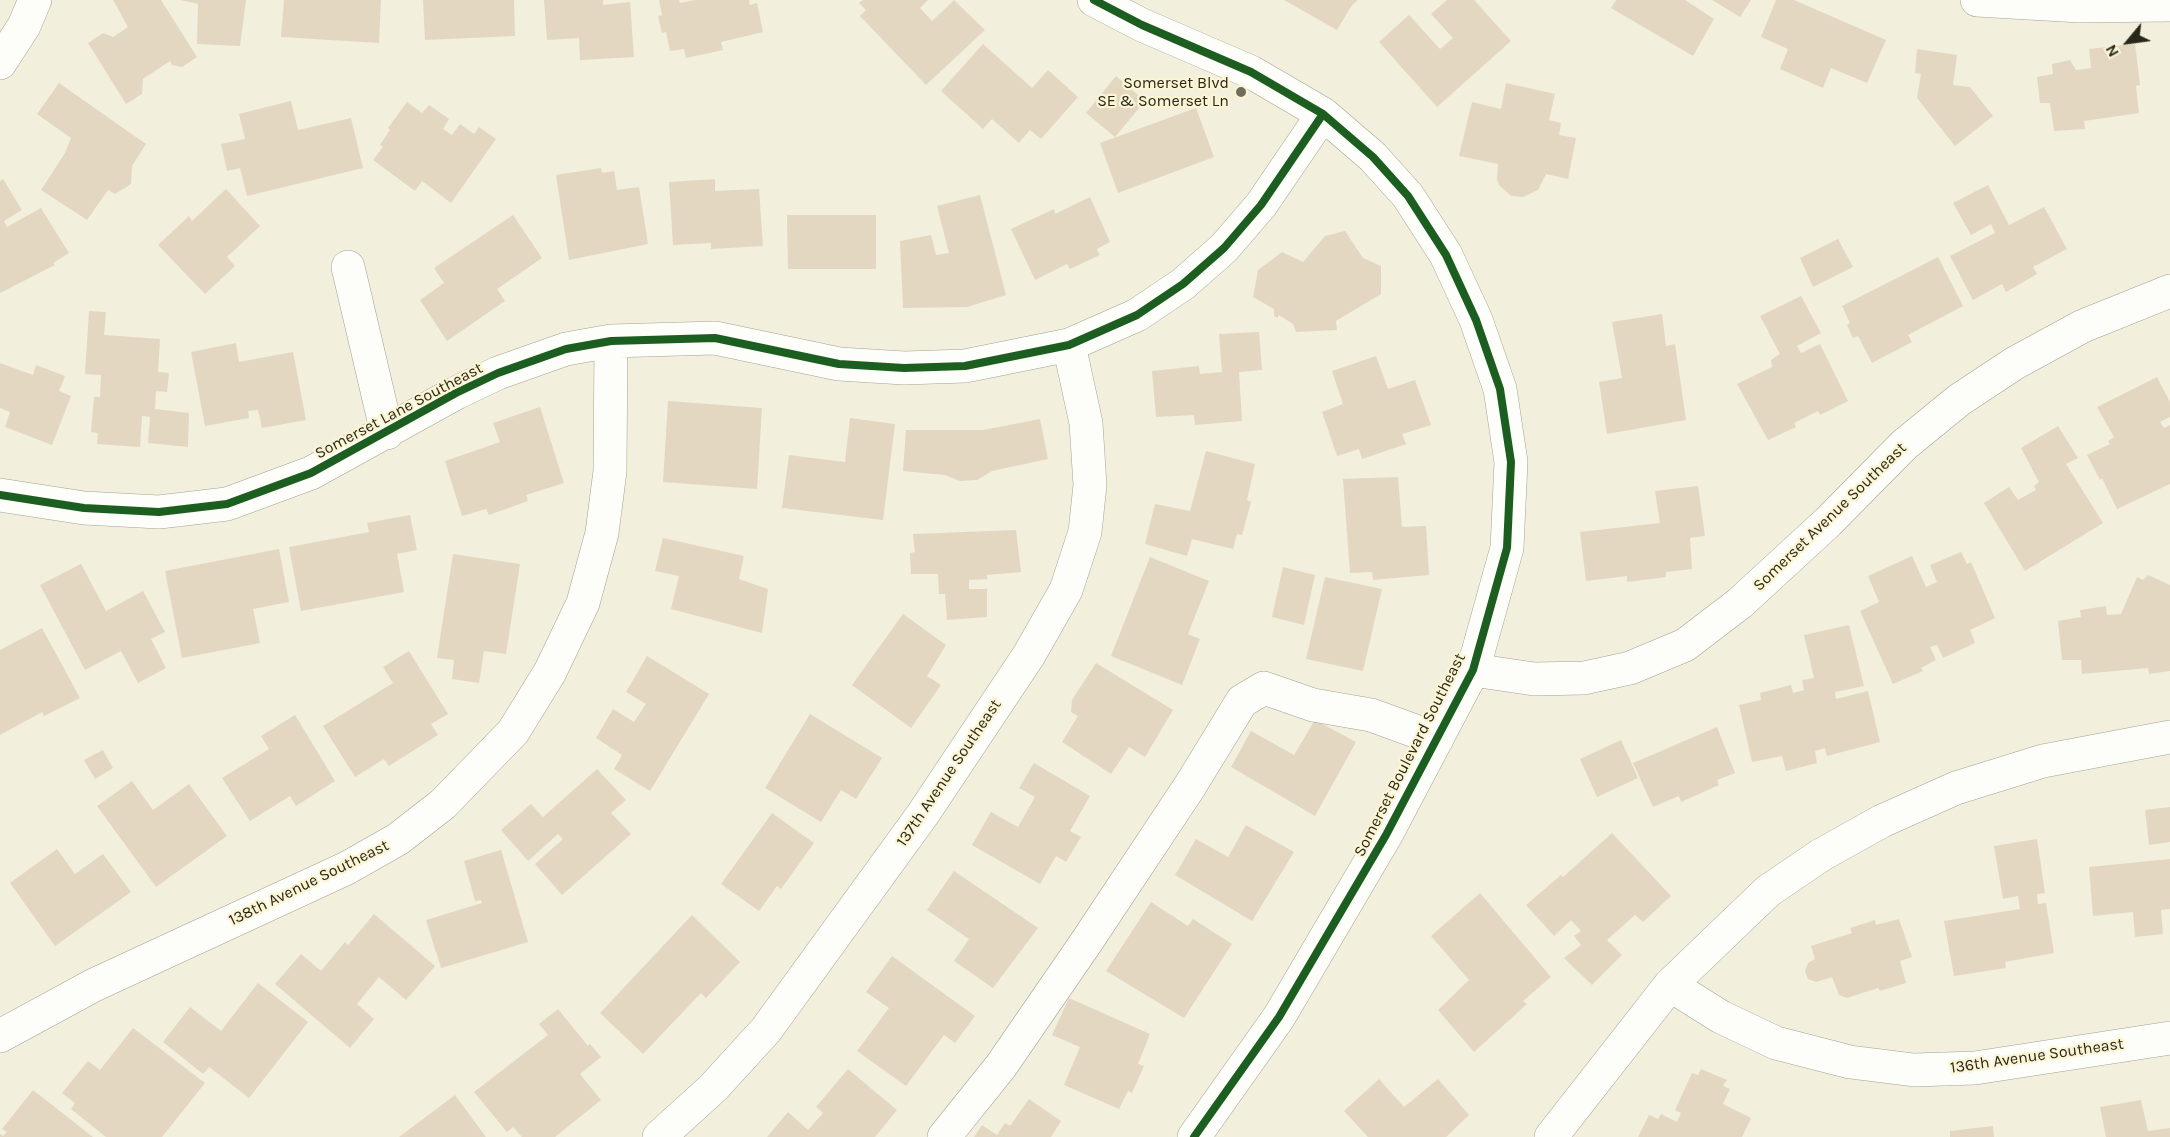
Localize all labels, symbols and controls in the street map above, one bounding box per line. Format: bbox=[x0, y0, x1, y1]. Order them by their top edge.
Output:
north arrow bbox=[2098, 12, 2158, 72]
text: N bbox=[2101, 41, 2123, 61]
place label: Somerset Blvd SE & Somerset Ln bbox=[1097, 73, 1229, 111]
marker: Somerset Blvd SE & Somerset Ln bbox=[1234, 85, 1248, 99]
street label: Somerset Lane Southeast bbox=[312, 359, 486, 463]
street label: Somerset Avenue Southeast bbox=[1749, 439, 1911, 595]
street label: Somerset Boulevard Southeast bbox=[1350, 650, 1470, 860]
street label: 137th Avenue Southeast bbox=[893, 696, 1005, 850]
street label: 138th Avenue Southeast bbox=[226, 836, 392, 930]
street label: 136th Avenue Southeast bbox=[1949, 1034, 2125, 1078]

